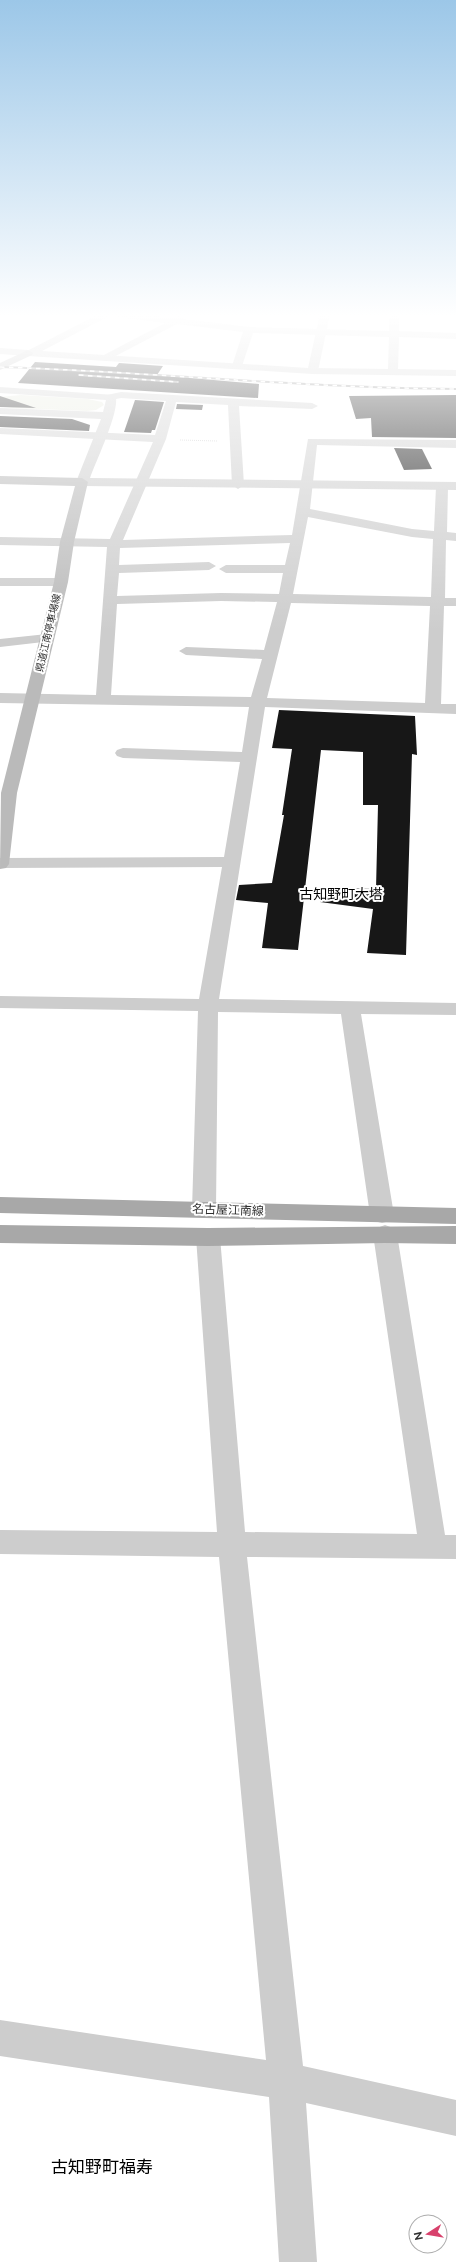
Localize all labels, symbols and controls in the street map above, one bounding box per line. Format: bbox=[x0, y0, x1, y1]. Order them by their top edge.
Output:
street label: 県道江南停車場線 bbox=[34, 593, 62, 673]
district label: 古知野町大塔 bbox=[299, 886, 383, 902]
street label: 名古屋江南線 bbox=[192, 1202, 264, 1218]
district label: 古知野町福寿 bbox=[51, 2157, 153, 2177]
north arrow bbox=[408, 2214, 448, 2254]
text: N bbox=[411, 2231, 426, 2241]

